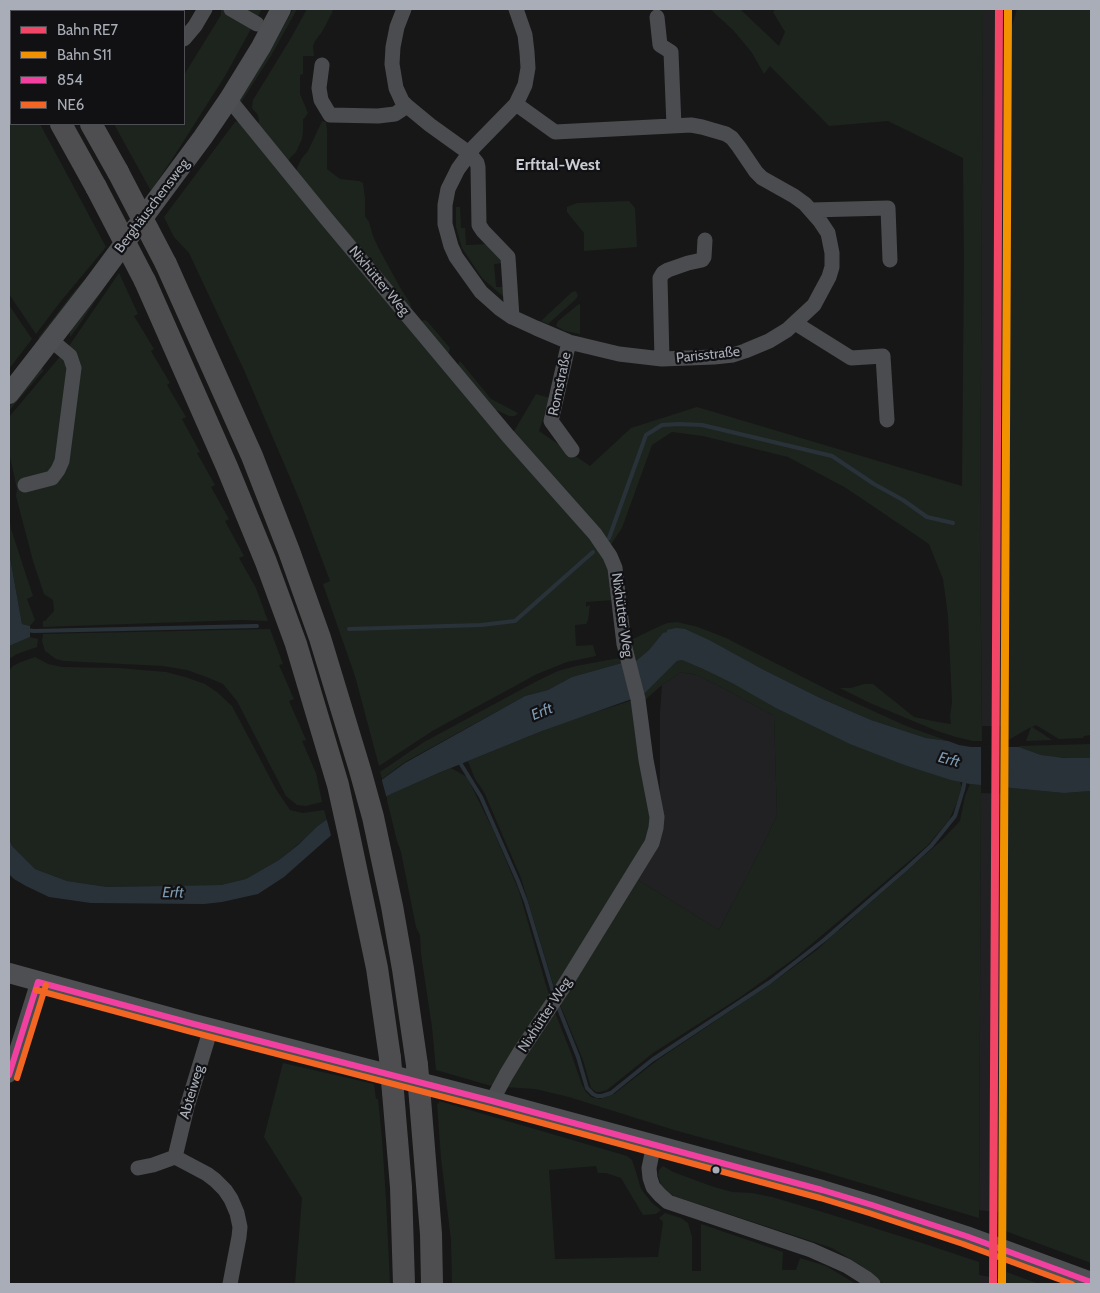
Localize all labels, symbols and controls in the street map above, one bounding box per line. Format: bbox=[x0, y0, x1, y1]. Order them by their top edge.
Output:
legend bbox=[10, 10, 185, 125]
text: Bahn RE7 bbox=[57, 21, 118, 39]
text: Bahn S11 bbox=[57, 46, 112, 64]
text: 854 bbox=[57, 71, 83, 89]
text: NE6 bbox=[57, 96, 84, 114]
district label: Erfttal-West bbox=[516, 155, 600, 175]
street label: Berghäuschensweg bbox=[111, 156, 193, 256]
street label: Nixhütter Weg bbox=[345, 243, 413, 319]
street label: Parisstraße bbox=[675, 343, 741, 367]
street label: Romstraße bbox=[545, 351, 575, 417]
street label: Nixhütter Weg bbox=[608, 572, 636, 658]
water label: Erft bbox=[529, 700, 555, 724]
water label: Erft bbox=[936, 749, 962, 771]
water label: Erft bbox=[162, 884, 184, 902]
street label: Nixhütter Weg bbox=[515, 975, 575, 1055]
street label: Abteiweg bbox=[176, 1063, 208, 1121]
unlabelled marker bbox=[711, 1165, 721, 1175]

